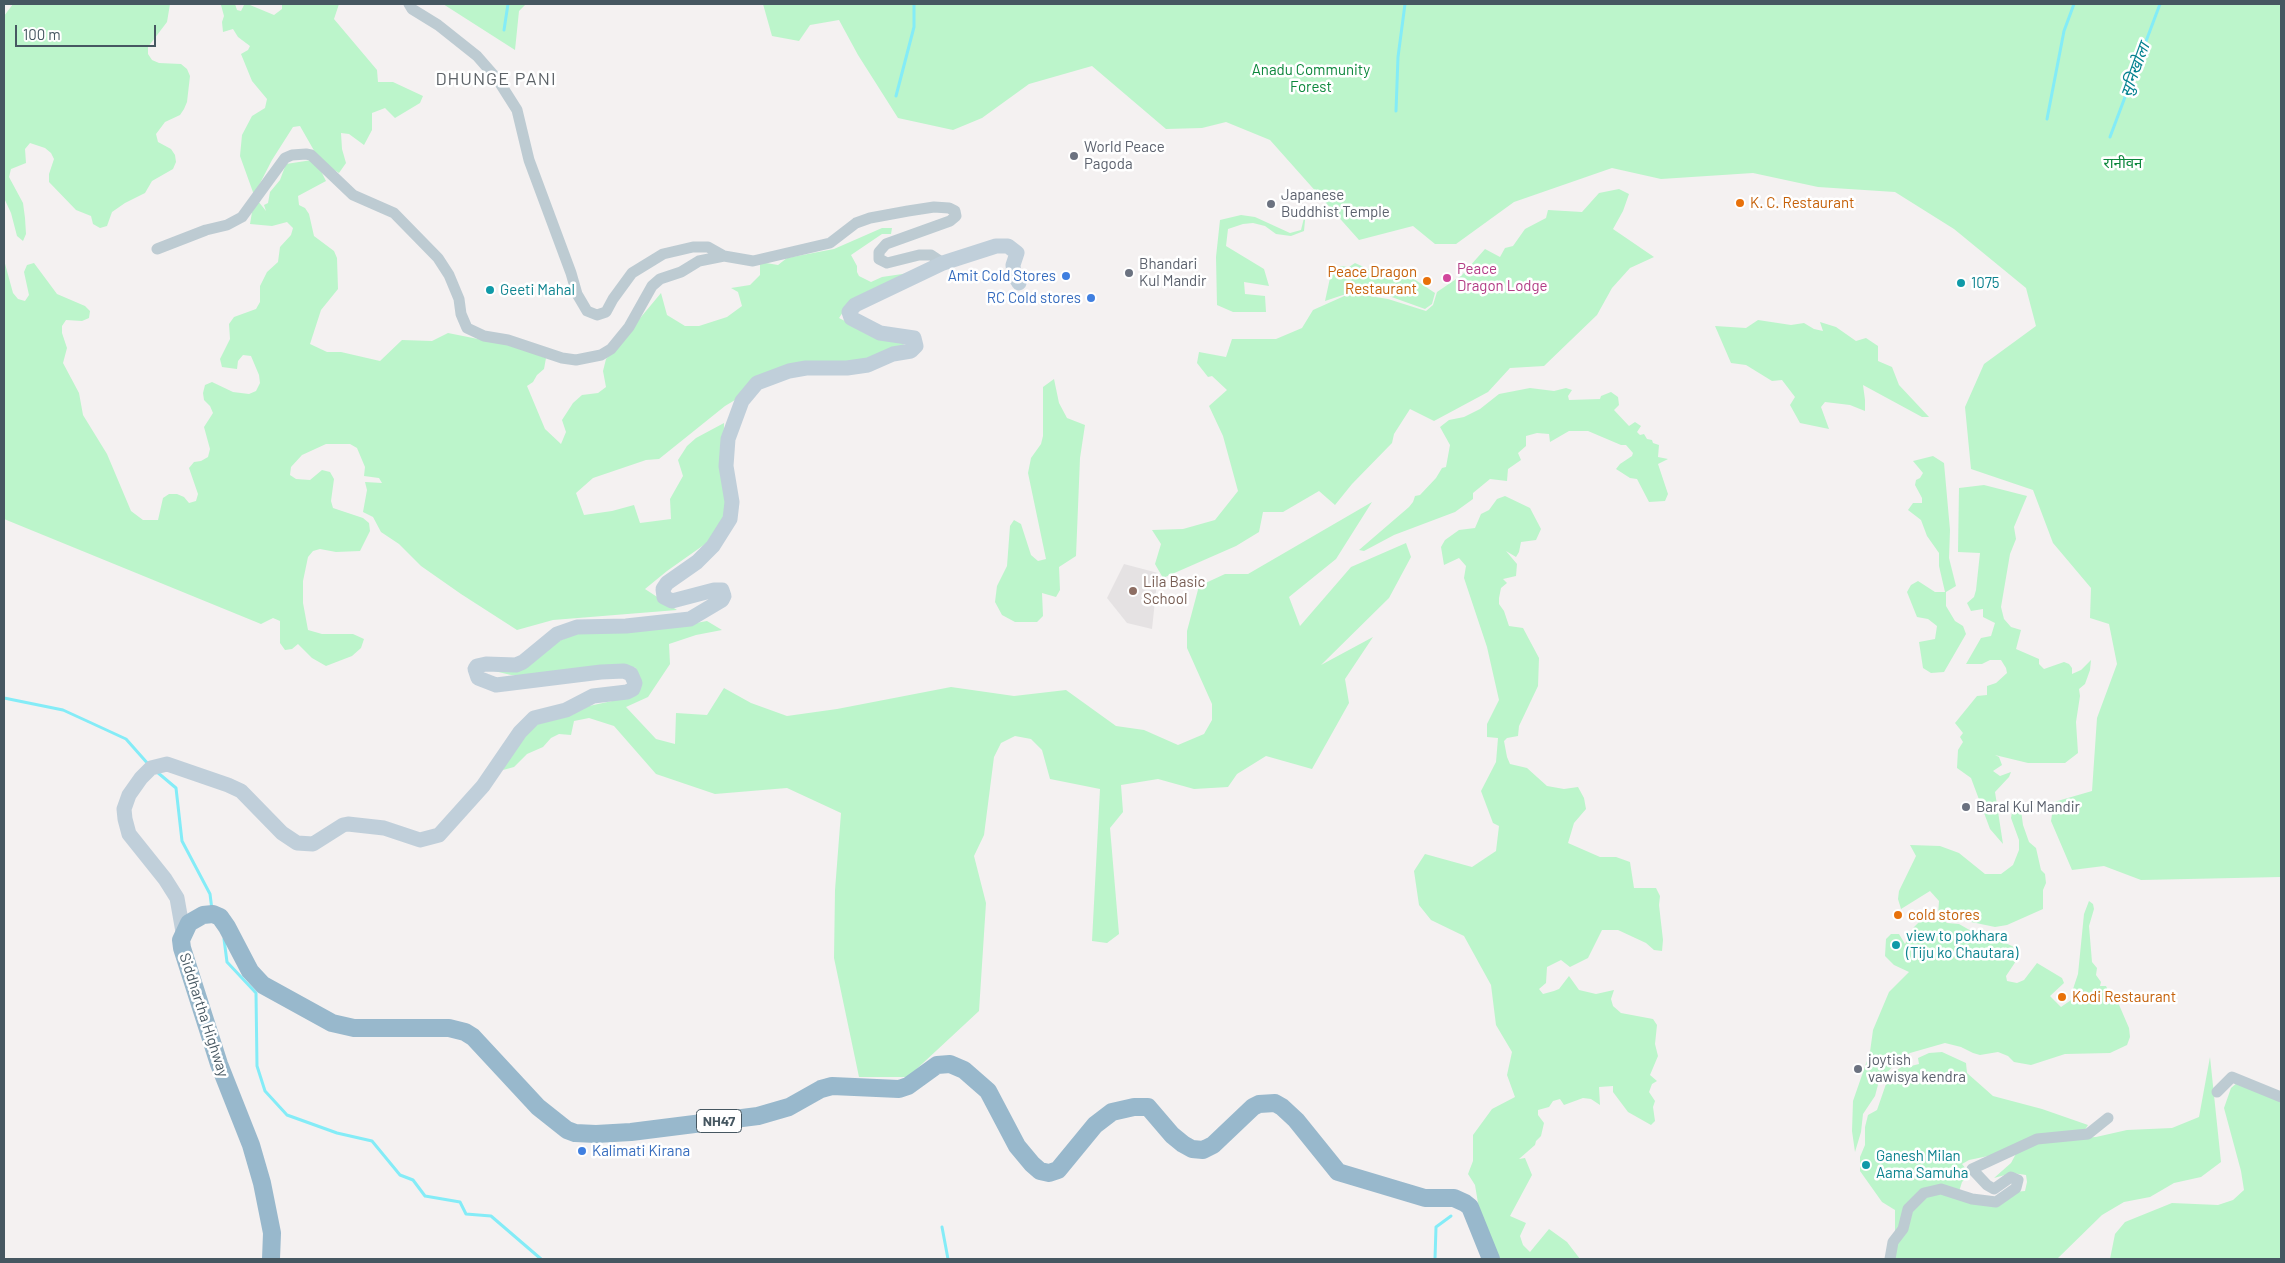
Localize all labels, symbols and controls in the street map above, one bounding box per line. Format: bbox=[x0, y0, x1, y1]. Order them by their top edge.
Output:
scale bar bbox=[18, 15, 159, 47]
text: 100 m bbox=[23, 25, 61, 43]
water label: सुनिखोला bbox=[2116, 40, 2154, 100]
park label: Anadu Community Forest bbox=[1252, 61, 1370, 96]
district label: DHUNGE PANI bbox=[434, 68, 558, 90]
place label: World Peace Pagoda bbox=[1084, 138, 1165, 173]
marker: World Peace Pagoda bbox=[1068, 150, 1080, 162]
park label: रानीवन bbox=[2104, 154, 2142, 172]
place label: Japanese Buddhist Temple bbox=[1281, 186, 1390, 221]
place label: K. C. Restaurant bbox=[1750, 194, 1855, 212]
marker: K. C. Restaurant bbox=[1734, 197, 1746, 209]
marker: Japanese Buddhist Temple bbox=[1265, 198, 1277, 210]
place label: Bhandari Kul Mandir bbox=[1139, 255, 1206, 290]
place label: Peace Dragon Lodge bbox=[1457, 260, 1548, 295]
place label: Peace Dragon Restaurant bbox=[1327, 263, 1417, 298]
place label: Amit Cold Stores bbox=[948, 267, 1056, 285]
marker: Bhandari Kul Mandir bbox=[1123, 267, 1135, 279]
marker: Amit Cold Stores bbox=[1060, 270, 1072, 282]
marker: Peace Dragon Lodge bbox=[1441, 272, 1453, 284]
place label: 1075 bbox=[1971, 274, 2000, 292]
marker: Peace Dragon Restaurant bbox=[1421, 275, 1433, 287]
marker: 1075 bbox=[1955, 277, 1967, 289]
place label: Geeti Mahal bbox=[500, 281, 575, 299]
marker: Geeti Mahal bbox=[484, 284, 496, 296]
place label: RC Cold stores bbox=[987, 289, 1081, 307]
marker: RC Cold stores bbox=[1085, 292, 1097, 304]
place label: Lila Basic School bbox=[1143, 573, 1205, 608]
marker: Lila Basic School bbox=[1127, 585, 1139, 597]
place label: Baral Kul Mandir bbox=[1976, 798, 2080, 816]
marker: Baral Kul Mandir bbox=[1960, 801, 1972, 813]
place label: cold stores bbox=[1908, 906, 1980, 924]
marker: cold stores bbox=[1892, 909, 1904, 921]
place label: view to pokhara (Tiju ko Chautara) bbox=[1906, 927, 2018, 962]
marker: view to pokhara (Tiju ko Chautara) bbox=[1890, 939, 1902, 951]
street label: Siddhartha Highway bbox=[175, 951, 233, 1079]
place label: Kodi Restaurant bbox=[2072, 988, 2176, 1006]
marker: Kodi Restaurant bbox=[2056, 991, 2068, 1003]
place label: joytish vawisya kendra bbox=[1868, 1051, 1966, 1086]
marker: joytish vawisya kendra bbox=[1852, 1063, 1864, 1075]
road number: NH47 bbox=[696, 1110, 742, 1132]
place label: Kalimati Kirana bbox=[592, 1142, 690, 1160]
marker: Kalimati Kirana bbox=[576, 1145, 588, 1157]
place label: Ganesh Milan Aama Samuha bbox=[1876, 1147, 1968, 1182]
marker: Ganesh Milan Aama Samuha bbox=[1860, 1159, 1872, 1171]

